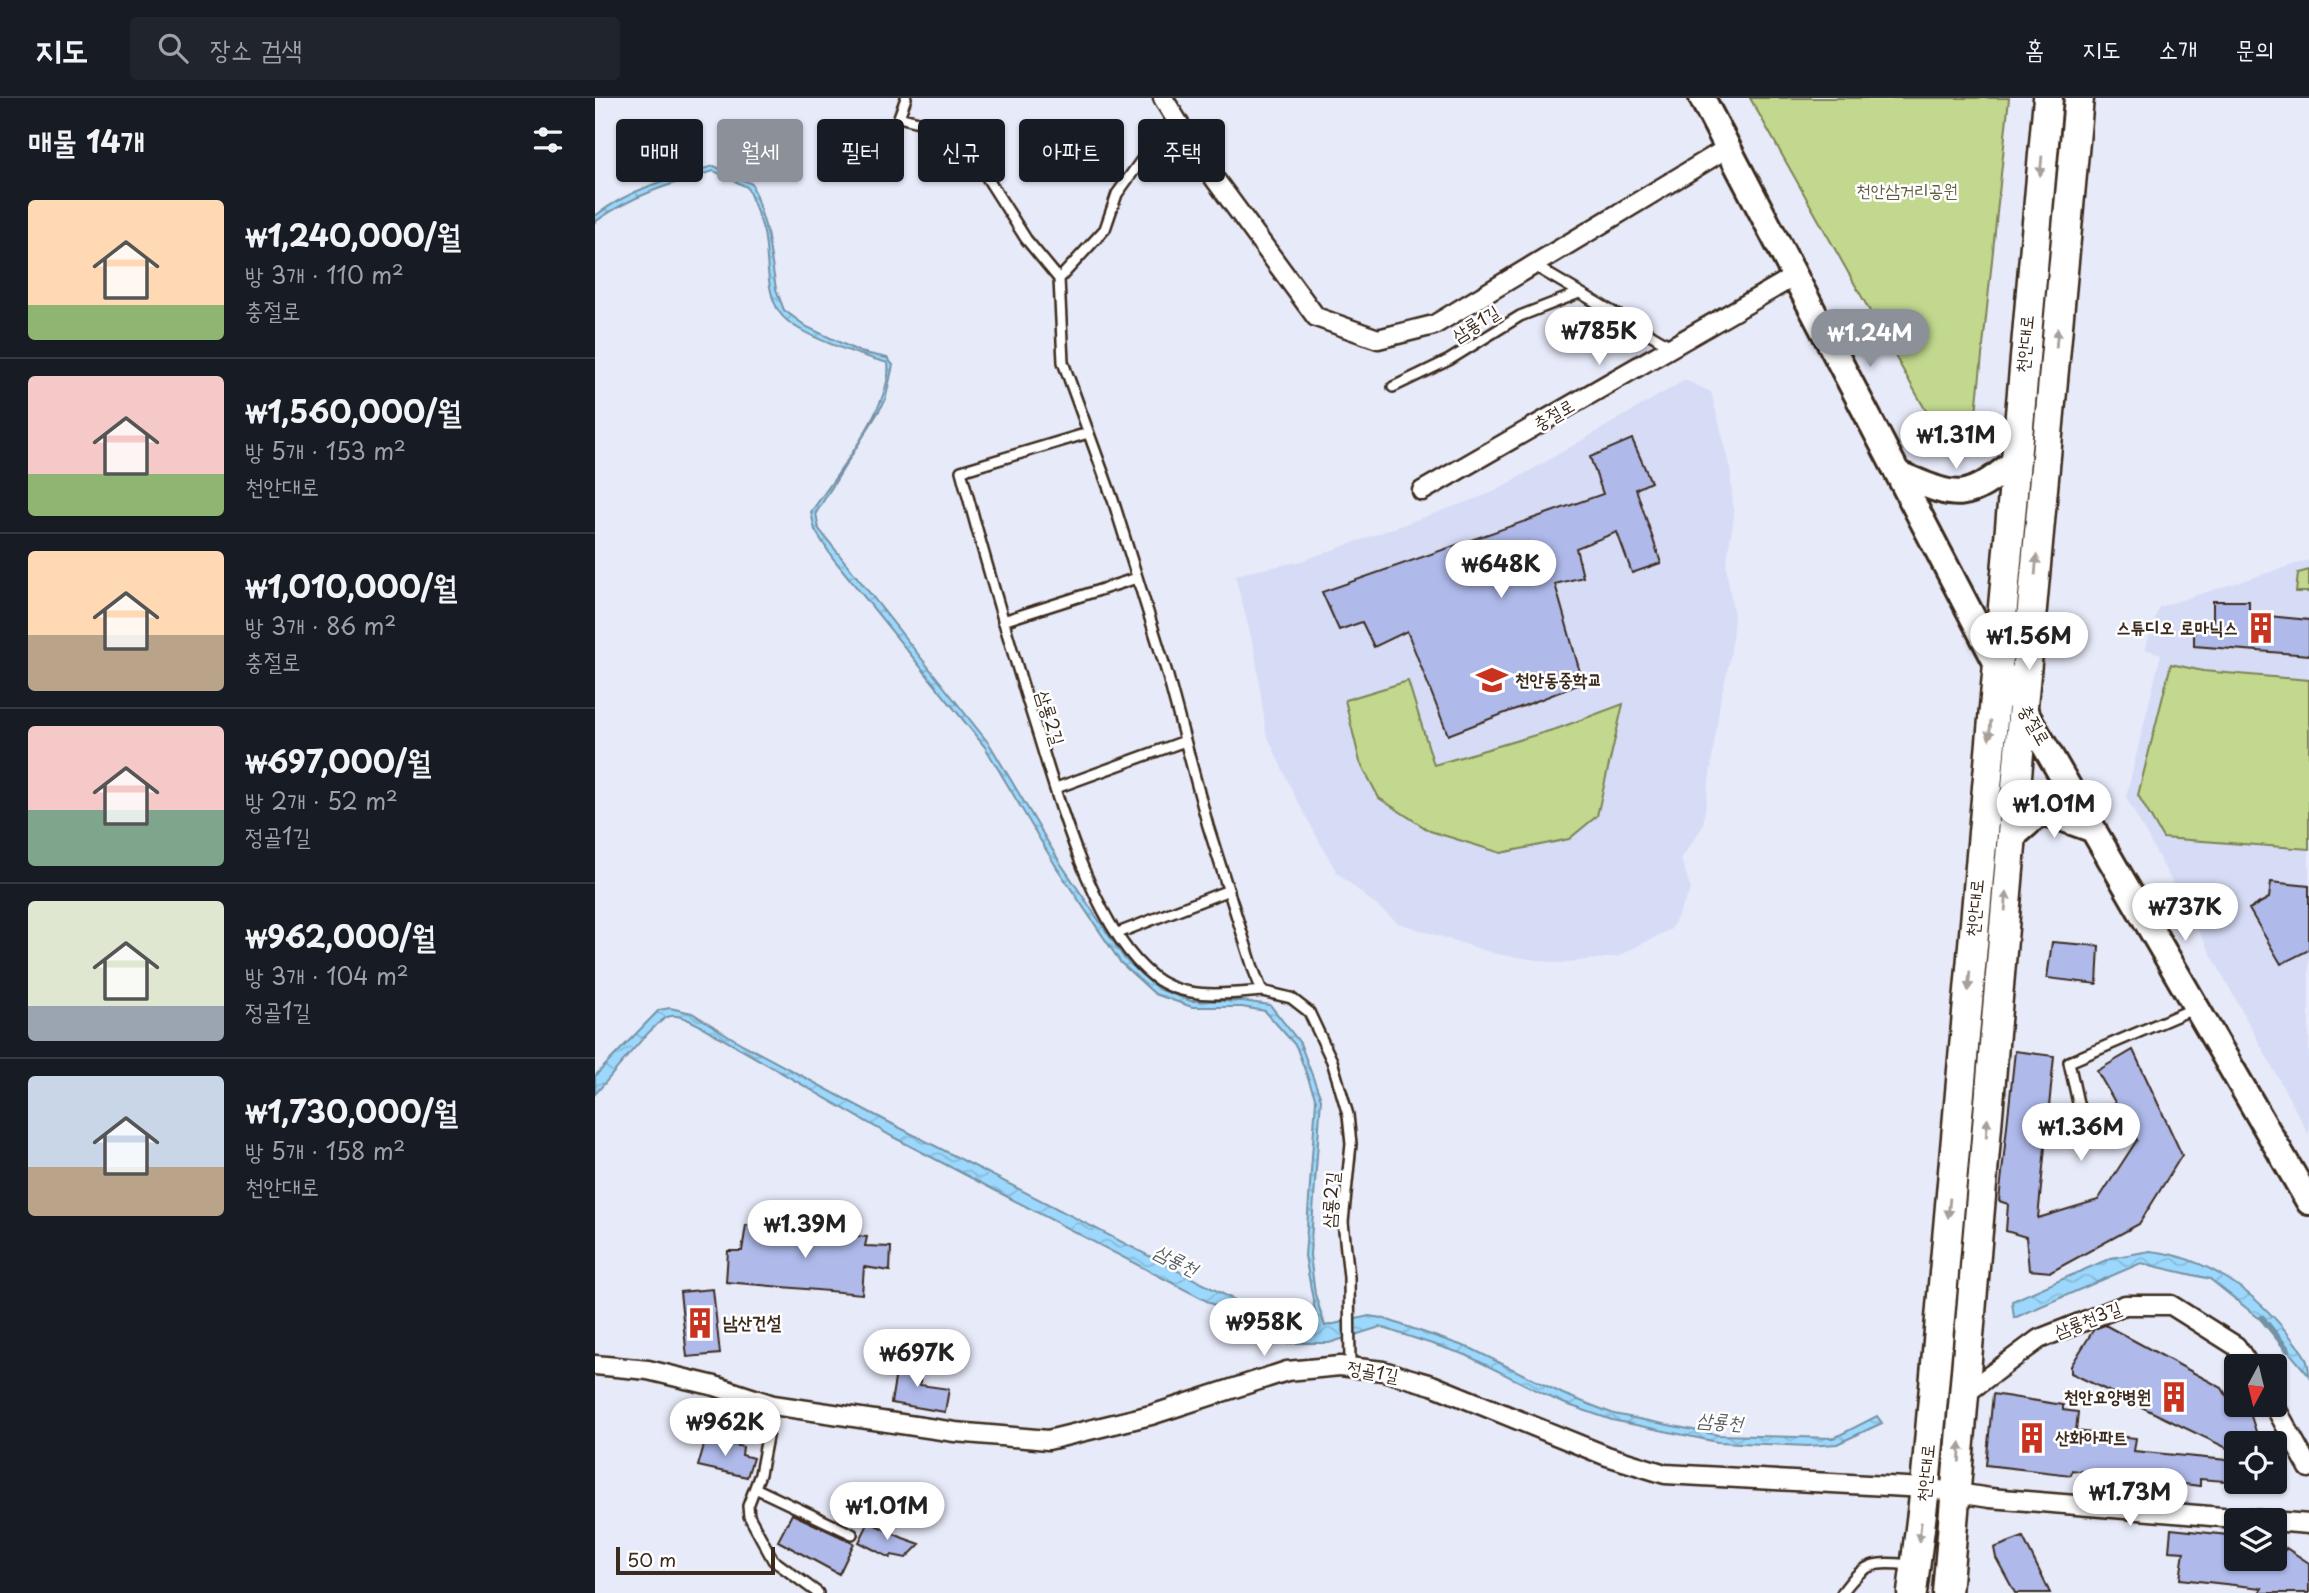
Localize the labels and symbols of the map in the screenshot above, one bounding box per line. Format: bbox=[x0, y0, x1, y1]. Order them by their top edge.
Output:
one-way arrow bbox=[2035, 155, 2046, 177]
park label: 천안삼거리공원 bbox=[1856, 176, 1958, 203]
street label: 삼룡1길 bbox=[1446, 297, 1505, 348]
pin: ₩785K bbox=[1550, 308, 1648, 367]
pin: ₩1.24M bbox=[1813, 310, 1927, 369]
street label: 천안대로 bbox=[2008, 314, 2039, 374]
one-way arrow bbox=[2052, 327, 2063, 349]
street label: 충절로 bbox=[1528, 391, 1579, 436]
pin: ₩1.31M bbox=[1899, 412, 2013, 471]
pin: ₩648K bbox=[1452, 540, 1550, 600]
one-way arrow bbox=[2031, 554, 2042, 576]
building icon: 스튜디오 로마닉스 bbox=[2244, 611, 2278, 645]
pin: ₩1.56M bbox=[1972, 612, 2086, 672]
place label: 스튜디오 로마닉스 bbox=[2116, 613, 2238, 640]
school or university icon: 천안동중학교 bbox=[1475, 663, 1509, 697]
place label: 천안동중학교 bbox=[1515, 665, 1602, 692]
street label: 삼룡2길 bbox=[1030, 687, 1073, 749]
street label: 충절로 bbox=[2013, 699, 2058, 750]
one-way arrow bbox=[1984, 719, 1995, 741]
pin: ₩1.01M bbox=[1997, 780, 2111, 840]
street label: 천안대로 bbox=[1958, 878, 1989, 938]
pin: ₩737K bbox=[2136, 884, 2234, 943]
one-way arrow bbox=[2001, 890, 2012, 912]
one-way arrow bbox=[1963, 970, 1974, 992]
pin: ₩1.36M bbox=[2024, 1104, 2138, 1163]
one-way arrow bbox=[1982, 1116, 1993, 1138]
street label: 삼룡2길 bbox=[1314, 1170, 1345, 1229]
one-way arrow bbox=[1944, 1197, 1955, 1219]
pin: ₩1.39M bbox=[748, 1200, 862, 1260]
water label: 삼룡천 bbox=[1150, 1236, 1205, 1283]
street label: 삼룡천3길 bbox=[2050, 1293, 2125, 1344]
pin: ₩958K bbox=[1215, 1298, 1313, 1358]
building icon: 남산건설 bbox=[683, 1306, 717, 1340]
place label: 남산건설 bbox=[723, 1308, 781, 1335]
pin: ₩697K bbox=[868, 1330, 966, 1389]
street label: 정골1길 bbox=[1346, 1353, 1401, 1388]
north arrow bbox=[2224, 1354, 2287, 1418]
building icon: 천안요양병원 bbox=[2157, 1380, 2191, 1414]
place label: 천안요양병원 bbox=[2064, 1382, 2151, 1409]
pin: ₩962K bbox=[676, 1398, 774, 1458]
water label: 삼룡천 bbox=[1696, 1404, 1746, 1436]
building icon: 산화아파트 bbox=[2015, 1421, 2049, 1455]
place label: 산화아파트 bbox=[2055, 1423, 2127, 1450]
one-way arrow bbox=[1955, 1441, 1966, 1463]
street label: 천안대로 bbox=[1909, 1443, 1940, 1503]
pin: ₩1.73M bbox=[2073, 1468, 2187, 1528]
pin: ₩1.01M bbox=[830, 1482, 944, 1542]
one-way arrow bbox=[1915, 1521, 1926, 1543]
scale bar bbox=[616, 1544, 775, 1576]

